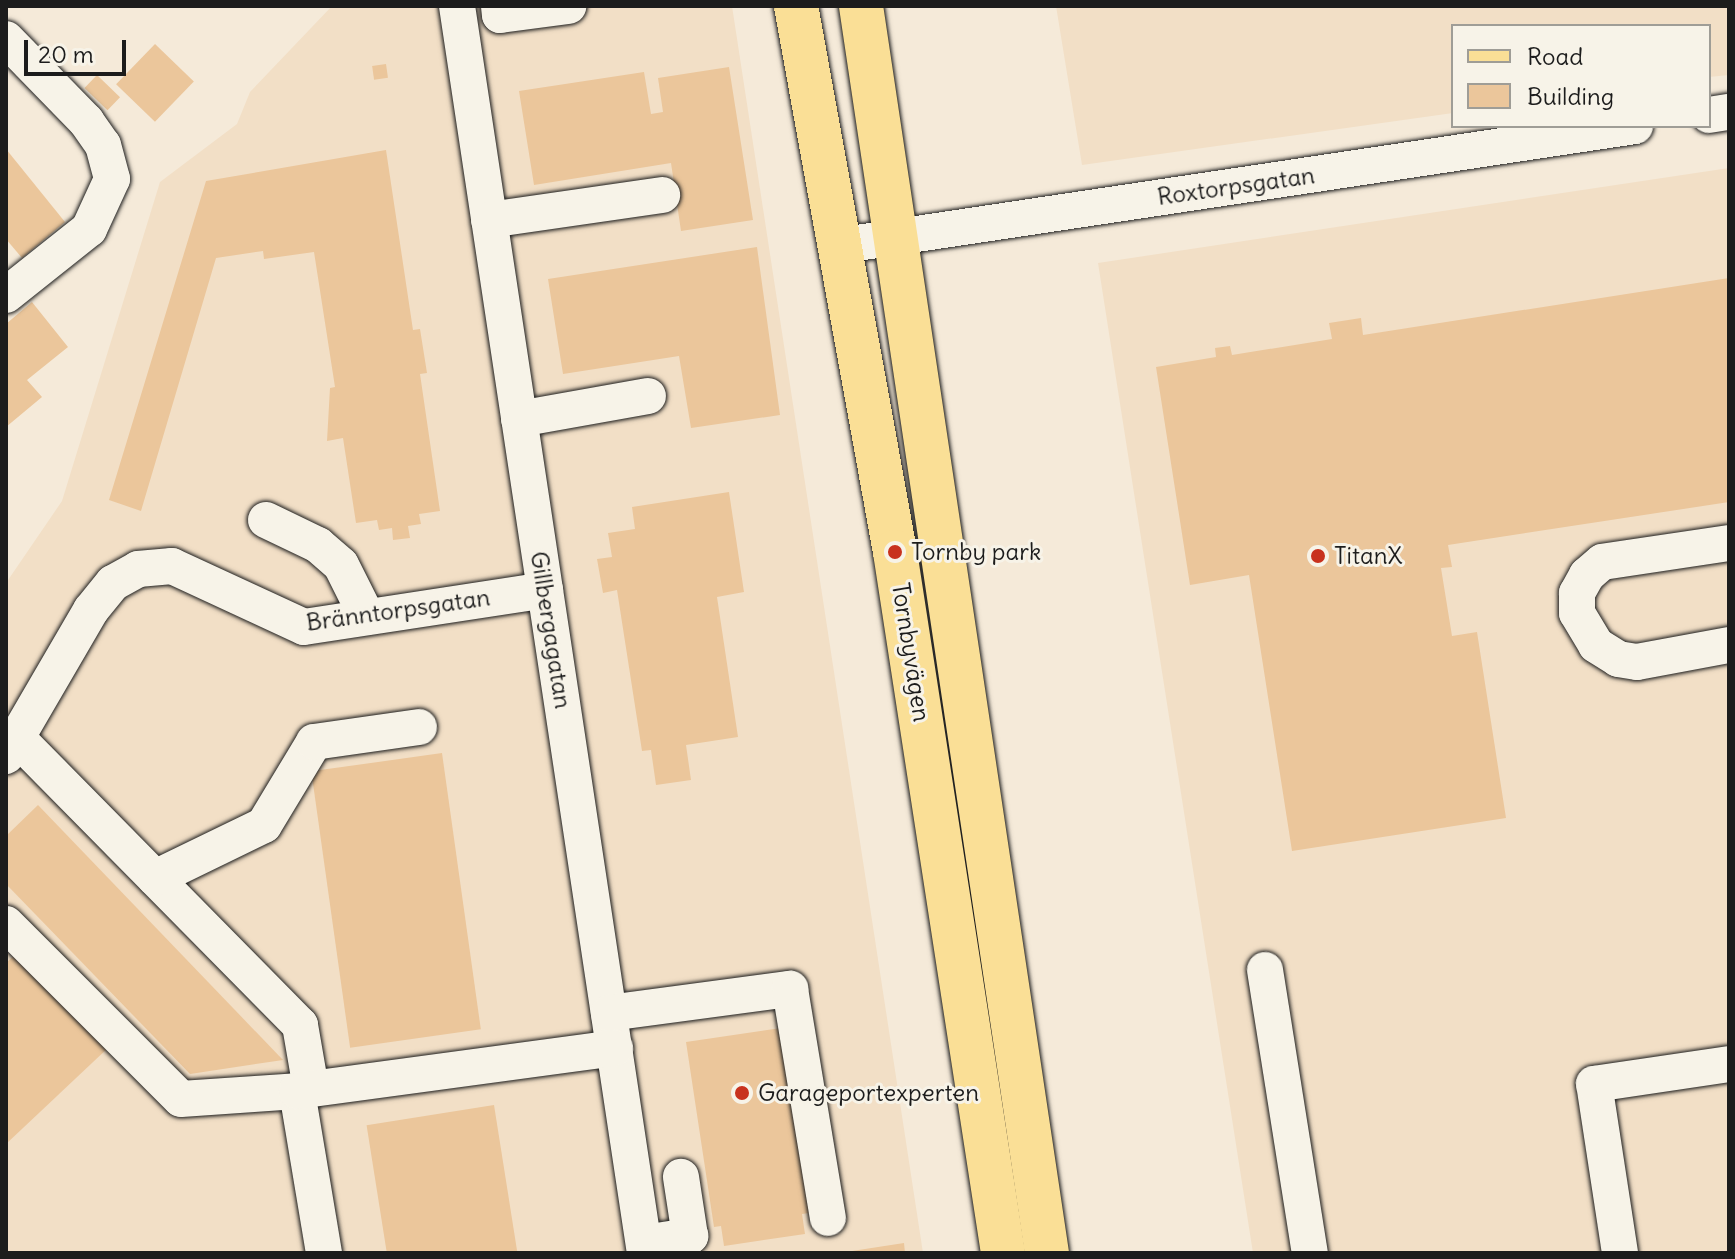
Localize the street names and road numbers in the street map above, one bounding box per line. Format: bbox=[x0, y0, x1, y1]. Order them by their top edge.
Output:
street label: Roxtorpsgatan bbox=[1155, 161, 1317, 211]
street label: Gillbergagatan bbox=[524, 549, 578, 711]
street label: Tornbyvägen bbox=[886, 580, 936, 724]
street label: Bränntorpsgatan bbox=[304, 583, 492, 637]

